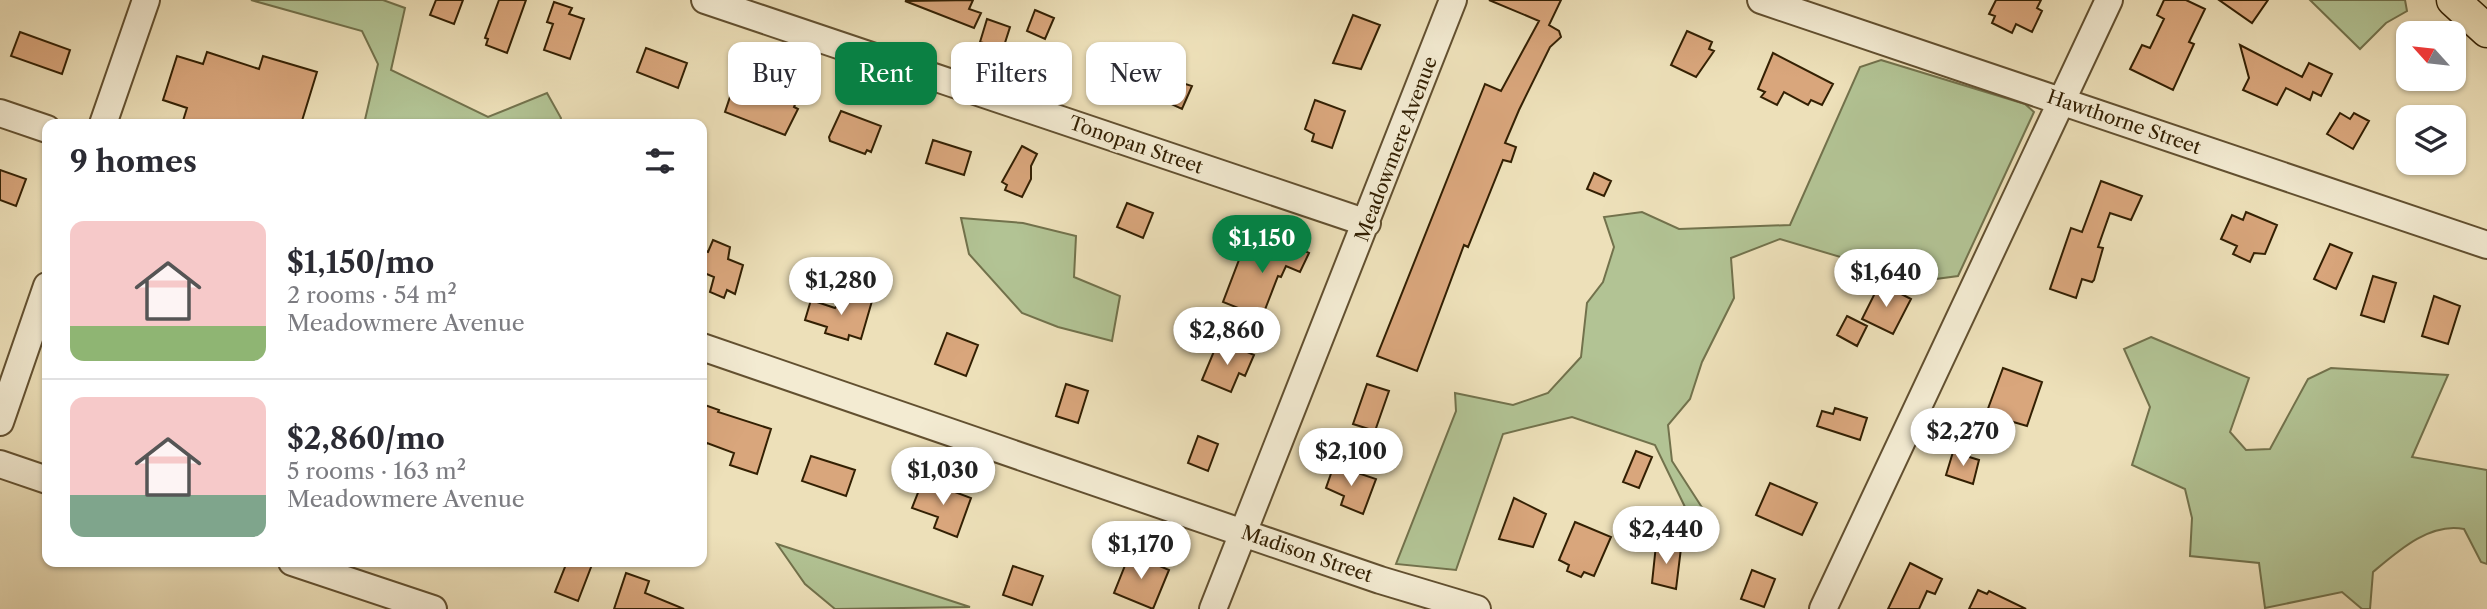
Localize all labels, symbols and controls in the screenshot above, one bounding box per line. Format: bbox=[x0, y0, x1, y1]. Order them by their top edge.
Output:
north arrow bbox=[2396, 21, 2466, 91]
map controls bbox=[2396, 21, 2466, 175]
chip: Buy bbox=[728, 42, 821, 105]
chip: Rent bbox=[835, 42, 937, 105]
chip: Filters bbox=[951, 42, 1072, 105]
chip: New bbox=[1086, 42, 1186, 105]
street label: Meadowmere Avenue bbox=[1350, 53, 1442, 245]
street label: Hawthorne Street bbox=[2044, 85, 2204, 159]
button: layers bbox=[2396, 105, 2466, 175]
street label: Tonopan Street bbox=[1066, 111, 1206, 179]
icon: filters bbox=[641, 142, 679, 180]
text: 9 homes bbox=[70, 143, 197, 180]
pin: $1,150 bbox=[1205, 216, 1319, 275]
text: $1,150 bbox=[1228, 224, 1296, 252]
text: $1,150/mo bbox=[287, 244, 434, 281]
icon: home bbox=[126, 249, 210, 333]
pin: $1,640 bbox=[1829, 250, 1943, 309]
pin: $1,280 bbox=[784, 258, 898, 317]
text: $1,640 bbox=[1850, 258, 1922, 286]
text: $1,280 bbox=[805, 266, 877, 294]
text: 2 rooms · 54 m² bbox=[287, 281, 457, 309]
pin: $2,860 bbox=[1170, 308, 1284, 367]
text: Meadowmere Avenue bbox=[287, 309, 525, 337]
text: $2,860 bbox=[1189, 316, 1265, 344]
pin: $2,270 bbox=[1906, 408, 2020, 468]
text: $2,270 bbox=[1927, 417, 1999, 445]
text: $2,860/mo bbox=[287, 420, 445, 457]
icon: home bbox=[126, 425, 210, 509]
pin: $2,100 bbox=[1294, 428, 1408, 488]
text: $2,100 bbox=[1315, 437, 1387, 465]
pin: $1,030 bbox=[886, 448, 1000, 507]
text: $1,030 bbox=[907, 456, 979, 484]
text: 5 rooms · 163 m² bbox=[287, 457, 466, 485]
text: Meadowmere Avenue bbox=[287, 485, 525, 513]
pin: $2,440 bbox=[1609, 506, 1723, 566]
text: $2,440 bbox=[1629, 515, 1703, 543]
street label: Madison Street bbox=[1238, 521, 1376, 587]
pin: $1,170 bbox=[1084, 522, 1198, 581]
text: $1,170 bbox=[1108, 530, 1174, 558]

